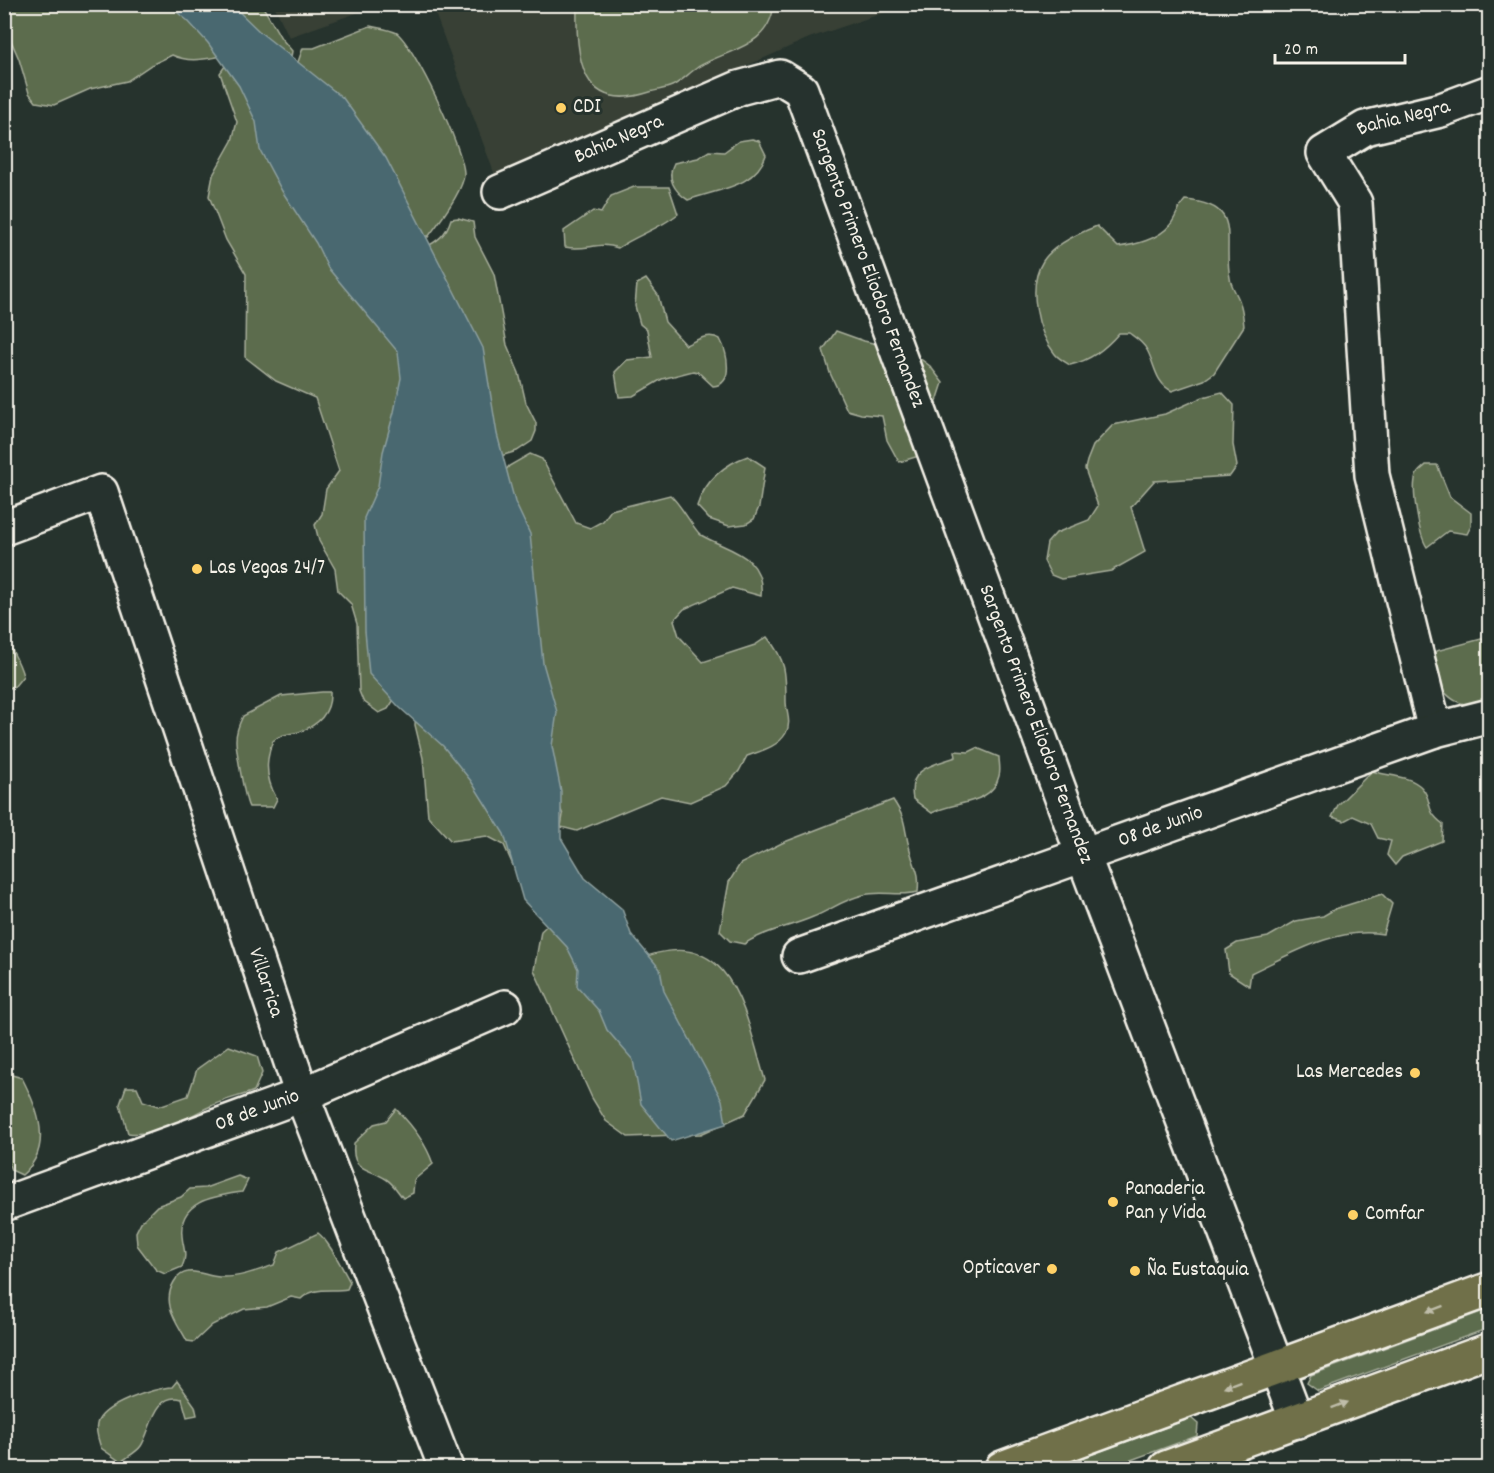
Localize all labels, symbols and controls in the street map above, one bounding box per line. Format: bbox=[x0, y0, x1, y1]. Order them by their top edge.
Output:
scale bar bbox=[1275, 27, 1406, 65]
text: 20 m bbox=[1284, 38, 1318, 63]
street label: Bahia Negra bbox=[1351, 92, 1456, 145]
place label: CDI bbox=[573, 93, 601, 123]
marker: CDI bbox=[554, 101, 568, 115]
street label: Bahia Negra bbox=[570, 107, 670, 173]
street label: Sargento Primero Eliodoro Fernandez bbox=[802, 125, 932, 412]
place label: Las Vegas 24/7 bbox=[209, 554, 325, 584]
marker: Las Vegas 24/7 bbox=[190, 562, 204, 576]
street label: Sargento Primero Eliodoro Fernandez bbox=[970, 581, 1100, 868]
street label: 08 de Junio bbox=[1114, 799, 1207, 856]
street label: Villarrica bbox=[239, 944, 291, 1023]
place label: Las Mercedes bbox=[1296, 1058, 1403, 1088]
marker: Las Mercedes bbox=[1408, 1066, 1422, 1080]
street label: 08 de Junio bbox=[211, 1082, 304, 1140]
place label: Panaderia Pan y Vida bbox=[1125, 1175, 1207, 1229]
marker: Panaderia Pan y Vida bbox=[1106, 1195, 1120, 1209]
place label: Comfar bbox=[1365, 1200, 1424, 1230]
marker: Comfar bbox=[1346, 1208, 1360, 1222]
place label: Opticaver bbox=[963, 1254, 1040, 1284]
place label: Ña Eustaquia bbox=[1147, 1256, 1250, 1286]
marker: Opticaver bbox=[1045, 1262, 1059, 1276]
marker: Ña Eustaquia bbox=[1128, 1264, 1142, 1278]
one-way arrow bbox=[1425, 1304, 1443, 1314]
one-way arrow bbox=[1223, 1379, 1241, 1389]
one-way arrow bbox=[1331, 1399, 1349, 1409]

